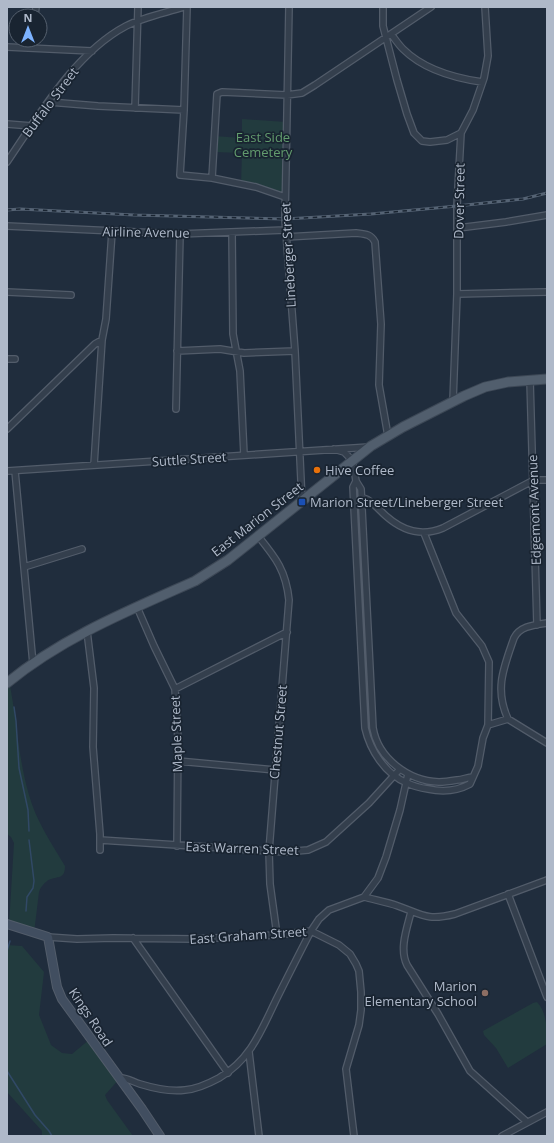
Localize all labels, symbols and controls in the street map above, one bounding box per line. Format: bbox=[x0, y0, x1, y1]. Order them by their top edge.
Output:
north arrow bbox=[8, 8, 48, 48]
text: N bbox=[24, 10, 32, 25]
street label: Buffalo Street bbox=[18, 63, 82, 141]
park label: East Side Cemetery bbox=[234, 128, 293, 161]
street label: Dover Street bbox=[449, 162, 469, 239]
street label: Lineberger Street bbox=[276, 202, 300, 308]
street label: Airline Avenue bbox=[102, 222, 190, 242]
street label: Suttle Street bbox=[151, 447, 227, 471]
street label: Edgemont Avenue bbox=[523, 454, 545, 566]
place label: Hive Coffee bbox=[325, 461, 394, 479]
marker: Hive Coffee bbox=[312, 465, 322, 475]
street label: East Marion Street bbox=[207, 477, 307, 560]
place label: Marion Street/Lineberger Street bbox=[310, 493, 503, 511]
marker: Marion Street/Lineberger Street bbox=[297, 497, 307, 507]
street label: Chestnut Street bbox=[265, 684, 291, 780]
street label: Maple Street bbox=[166, 695, 186, 773]
street label: East Warren Street bbox=[185, 837, 299, 859]
street label: East Graham Street bbox=[189, 922, 308, 948]
place label: Marion Elementary School bbox=[365, 977, 477, 1010]
street label: Kings Road bbox=[65, 984, 117, 1050]
marker: Marion Elementary School bbox=[480, 988, 490, 998]

